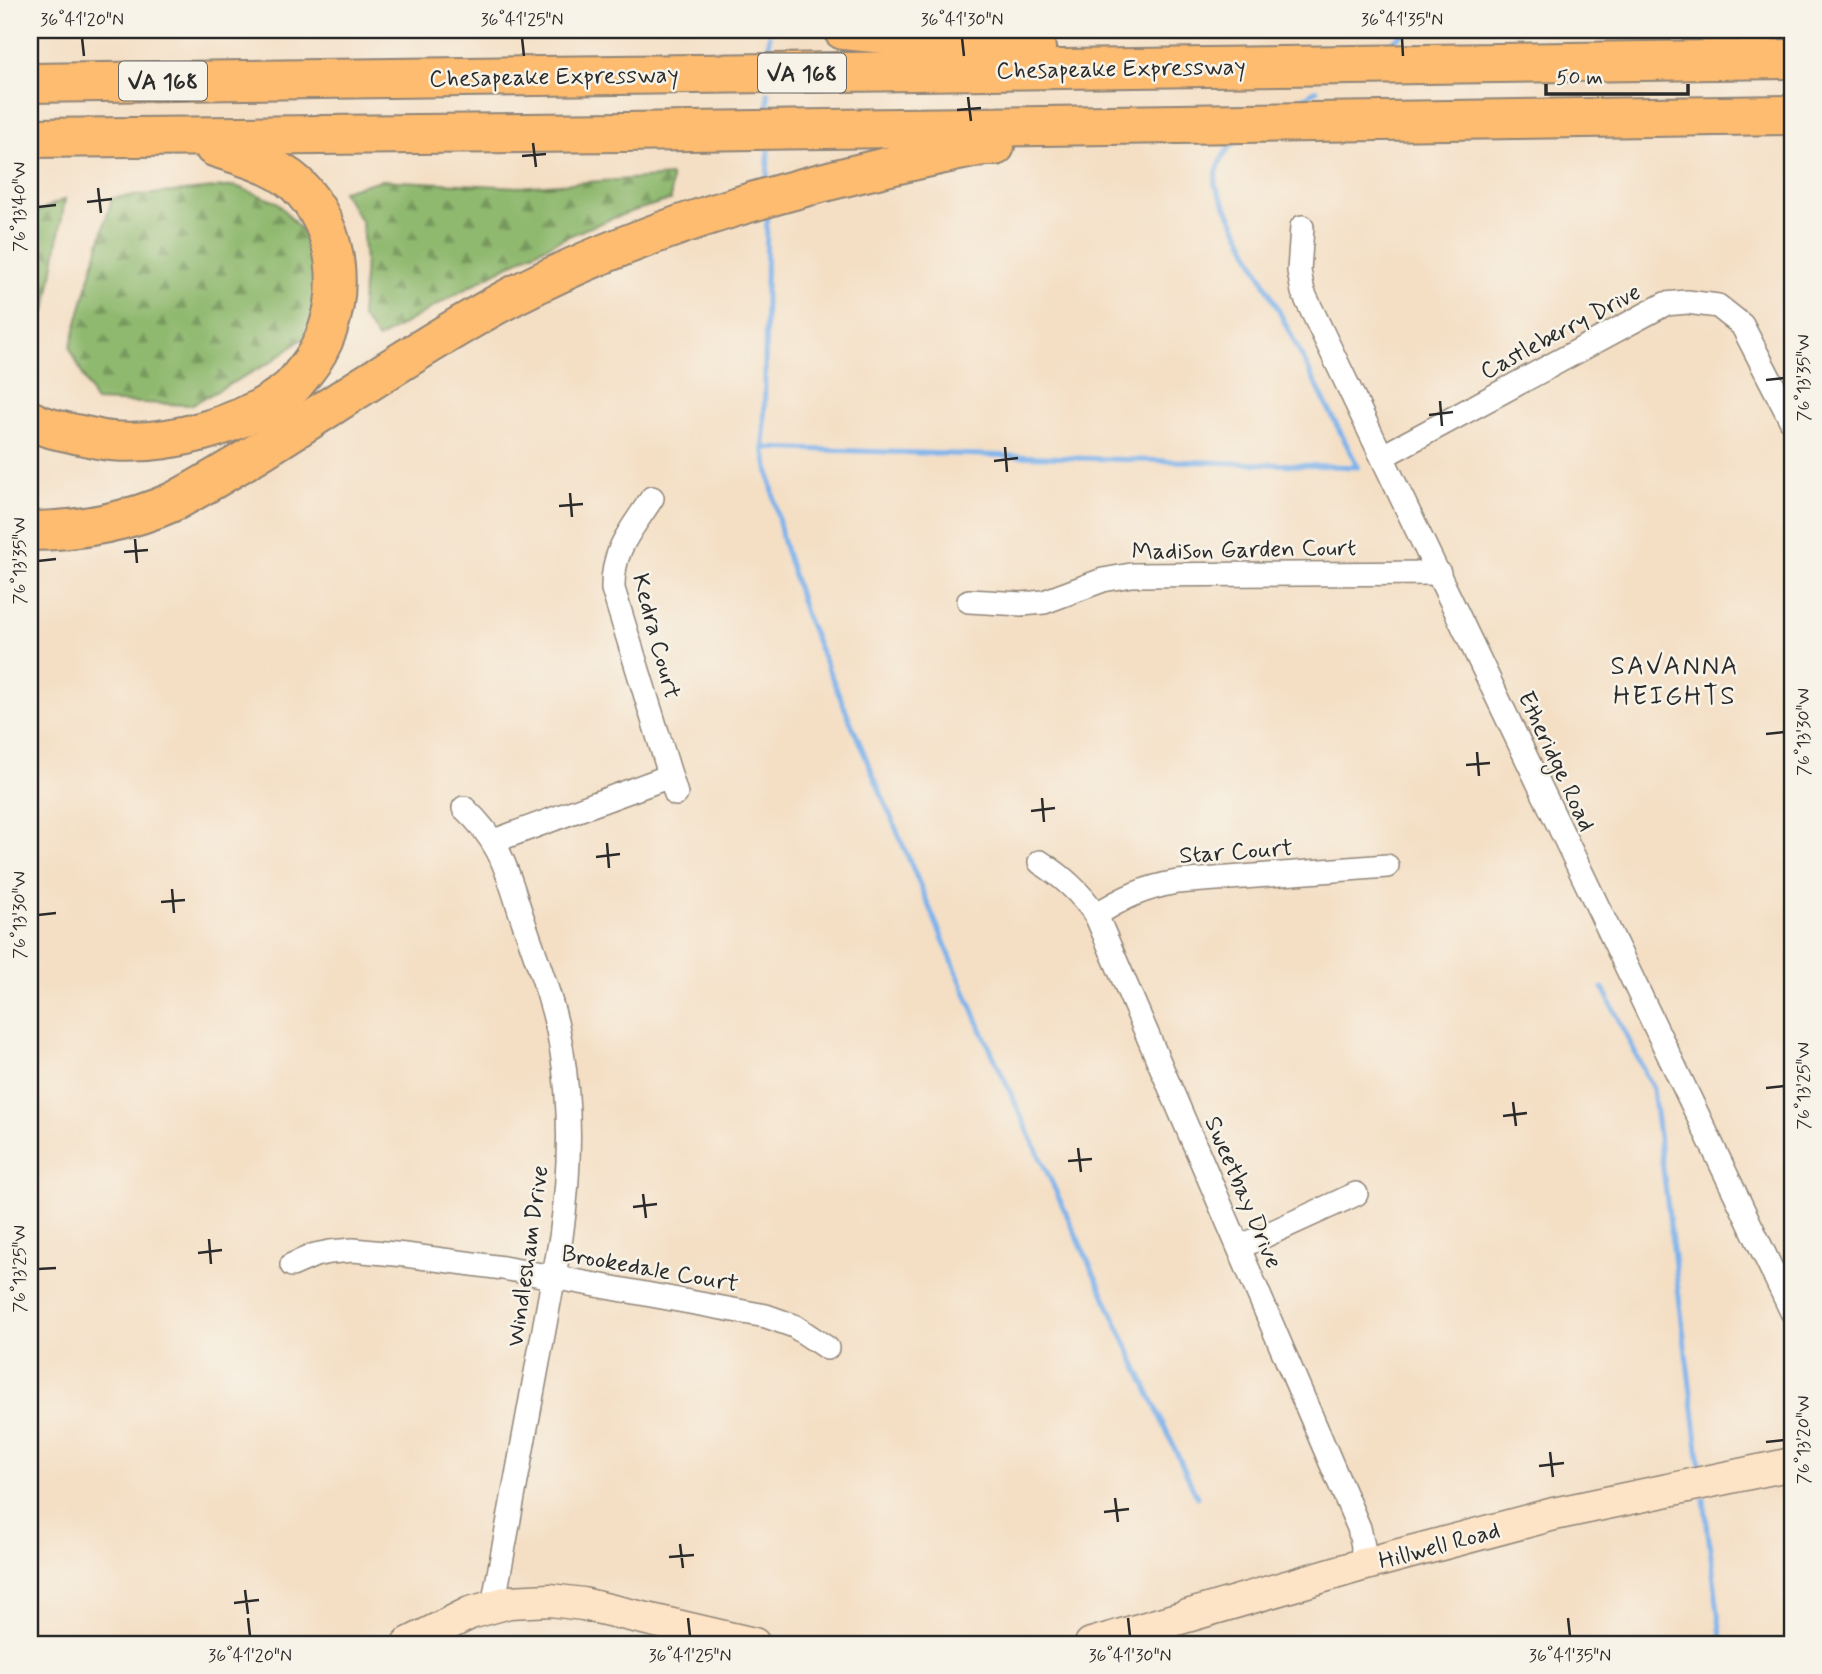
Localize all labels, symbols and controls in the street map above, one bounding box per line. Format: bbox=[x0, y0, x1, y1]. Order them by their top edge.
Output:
text: 36°41'20"N bbox=[40, 8, 124, 32]
text: 36°41'25"N bbox=[480, 8, 564, 32]
text: 36°41'30"N bbox=[920, 8, 1004, 32]
text: 36°41'35"N bbox=[1361, 8, 1443, 32]
street label: Chesapeake Expressway bbox=[996, 52, 1246, 87]
scale bar bbox=[1546, 52, 1687, 96]
road number: VA 168 bbox=[758, 54, 846, 92]
street label: Chesapeake Expressway bbox=[429, 60, 679, 95]
road number: VA 168 bbox=[119, 61, 207, 100]
text: 50 m bbox=[1556, 64, 1603, 92]
text: 76°13'40"W bbox=[8, 162, 32, 252]
street label: Castleberry Drive bbox=[1475, 277, 1646, 388]
text: 76°13'35"W bbox=[1792, 334, 1816, 422]
text: 76°13'35"W bbox=[8, 517, 32, 605]
street label: Madison Garden Court bbox=[1131, 533, 1357, 568]
street label: Kedra Court bbox=[624, 570, 687, 703]
district label: SAVANNA HEIGHTS bbox=[1611, 650, 1739, 714]
street label: Etheridge Road bbox=[1508, 687, 1602, 838]
text: 76°13'30"W bbox=[1792, 688, 1816, 776]
street label: Star Court bbox=[1178, 833, 1294, 872]
text: 76°13'30"W bbox=[8, 871, 32, 959]
text: 76°13'25"W bbox=[1792, 1042, 1816, 1130]
street label: Sweetbay Drive bbox=[1197, 1112, 1289, 1273]
street label: Windlesham Drive bbox=[500, 1164, 557, 1349]
text: 76°13'25"W bbox=[8, 1225, 32, 1313]
street label: Brookedale Court bbox=[559, 1239, 741, 1300]
text: 76°13'20"W bbox=[1792, 1396, 1816, 1484]
street label: Hillwell Road bbox=[1375, 1515, 1503, 1578]
text: 36°41'20"N bbox=[208, 1644, 292, 1668]
text: 36°41'25"N bbox=[648, 1644, 732, 1668]
text: 36°41'30"N bbox=[1088, 1644, 1172, 1668]
text: 36°41'35"N bbox=[1529, 1644, 1611, 1668]

